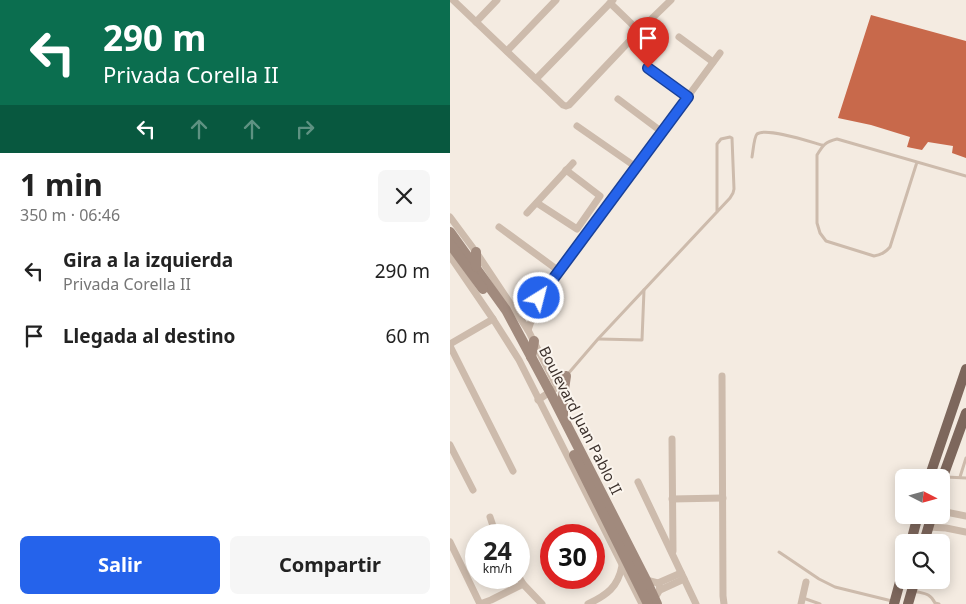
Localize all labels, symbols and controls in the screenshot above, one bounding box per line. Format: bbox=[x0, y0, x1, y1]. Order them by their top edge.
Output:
text: 290 m bbox=[103, 14, 206, 61]
pin bbox=[627, 17, 669, 68]
icon: left bbox=[20, 20, 85, 85]
icon: arrive bbox=[634, 24, 662, 52]
text: Privada Corella II bbox=[103, 59, 279, 89]
icon: left bbox=[132, 115, 160, 143]
icon: ahead bbox=[185, 115, 213, 143]
icon: ahead bbox=[238, 115, 266, 143]
icon: right bbox=[291, 115, 319, 143]
text: 1 min bbox=[20, 164, 103, 205]
button: close bbox=[378, 170, 430, 222]
text: 350 m · 06:46 bbox=[20, 204, 120, 226]
text: Gira a la izquierda bbox=[63, 247, 233, 273]
icon: left bbox=[20, 257, 48, 285]
text: 290 m bbox=[375, 258, 430, 284]
position arrow bbox=[512, 271, 564, 323]
text: Privada Corella II bbox=[63, 273, 191, 295]
icon: arrive bbox=[20, 322, 48, 350]
text: Llegada al destino bbox=[63, 323, 235, 349]
text: 60 m bbox=[386, 323, 430, 349]
street label: Boulevard Juan Pablo II bbox=[535, 342, 627, 498]
north arrow bbox=[895, 469, 950, 524]
map controls bbox=[895, 469, 950, 589]
speed limit sign: 30 bbox=[540, 524, 605, 589]
text: 24 bbox=[483, 533, 512, 567]
button: search bbox=[895, 534, 950, 589]
button: Salir bbox=[20, 536, 220, 594]
button: Compartir bbox=[230, 536, 430, 594]
text: km/h bbox=[483, 560, 512, 577]

